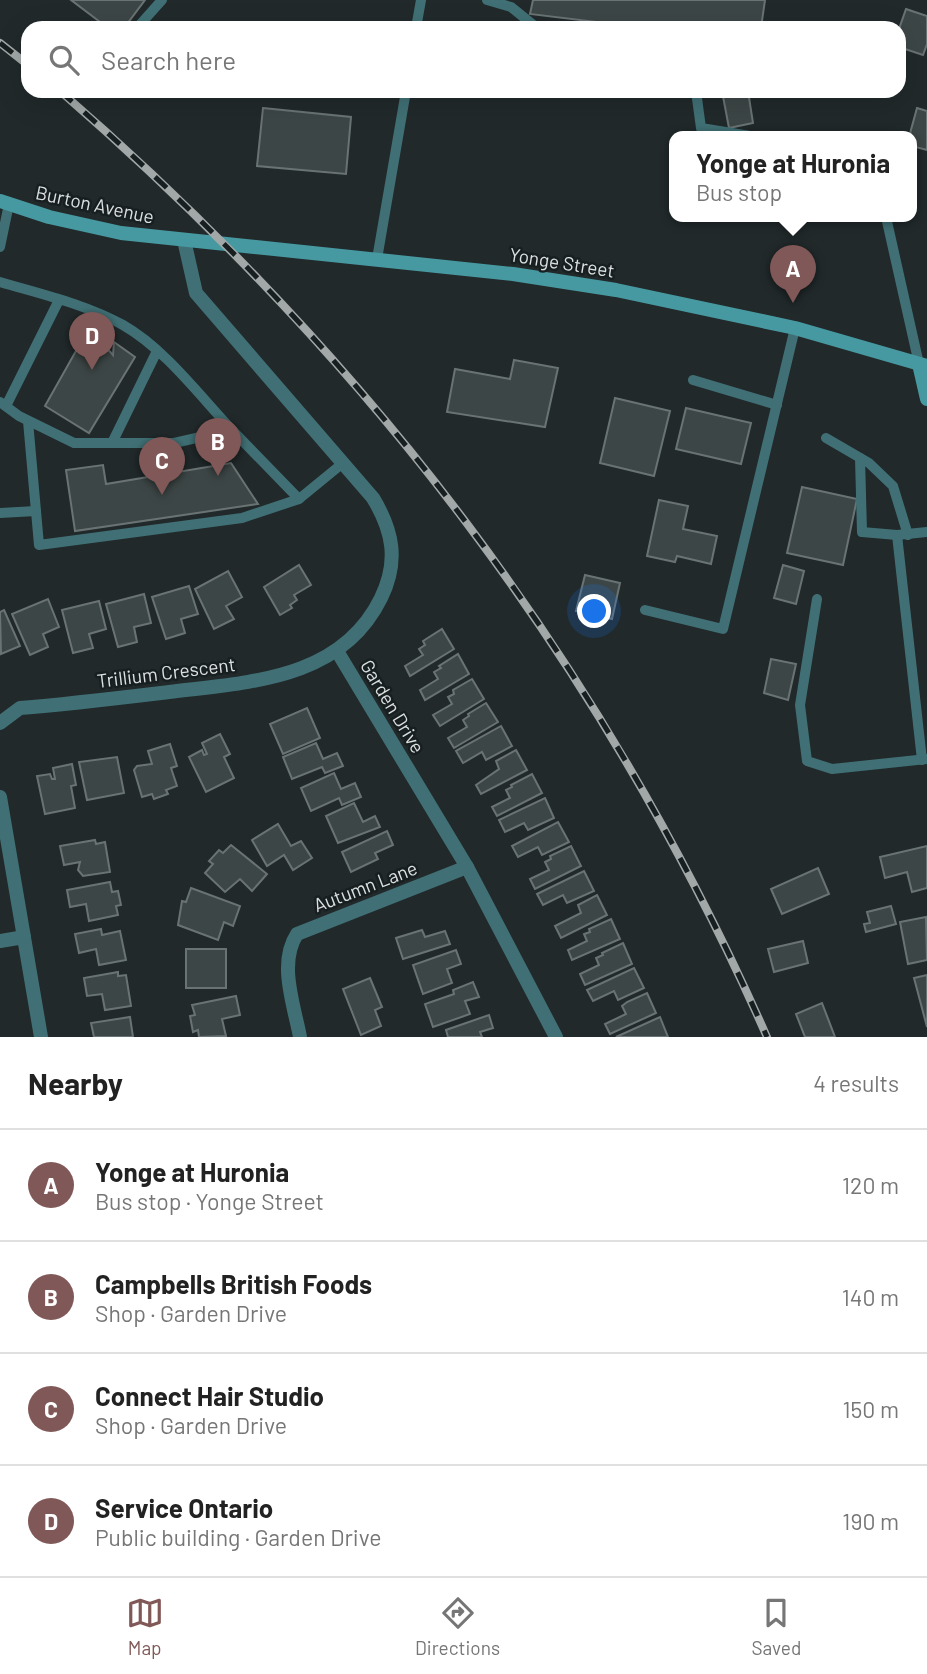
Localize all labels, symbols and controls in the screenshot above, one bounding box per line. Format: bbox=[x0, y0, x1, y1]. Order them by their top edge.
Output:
search box bbox=[21, 21, 906, 98]
icon: search bbox=[45, 41, 83, 79]
text: Search here bbox=[101, 44, 236, 75]
popup bbox=[669, 131, 917, 222]
text: Yonge at Huronia bbox=[696, 147, 890, 178]
text: Bus stop bbox=[696, 178, 782, 206]
street label: Burton Avenue bbox=[34, 180, 156, 228]
street label: Yonge Street bbox=[508, 242, 616, 282]
pin: A bbox=[770, 245, 816, 303]
pin: D bbox=[69, 312, 115, 370]
pin: B bbox=[195, 418, 241, 476]
pin: C bbox=[139, 437, 185, 495]
your location bbox=[577, 594, 611, 628]
street label: Trillium Crescent bbox=[95, 652, 237, 692]
street label: Garden Drive bbox=[356, 655, 430, 757]
street label: Autumn Lane bbox=[310, 856, 420, 916]
text: Nearby bbox=[28, 1065, 123, 1101]
text: 4 results bbox=[813, 1069, 899, 1097]
text: Yonge at Huronia bbox=[95, 1156, 289, 1187]
text: A bbox=[43, 1171, 59, 1199]
text: 120 m bbox=[842, 1171, 899, 1199]
text: Bus stop · Yonge Street bbox=[95, 1187, 324, 1215]
text: Campbells British Foods bbox=[95, 1268, 372, 1299]
text: B bbox=[44, 1283, 58, 1311]
text: 140 m bbox=[842, 1283, 899, 1311]
text: Shop · Garden Drive bbox=[95, 1299, 287, 1327]
text: Connect Hair Studio bbox=[95, 1380, 324, 1411]
text: C bbox=[44, 1395, 58, 1423]
text: 150 m bbox=[843, 1395, 899, 1423]
text: Shop · Garden Drive bbox=[95, 1411, 287, 1439]
text: Service Ontario bbox=[95, 1492, 273, 1523]
text: D bbox=[44, 1507, 58, 1535]
text: 190 m bbox=[842, 1507, 899, 1535]
text: Public building · Garden Drive bbox=[95, 1523, 381, 1551]
tab: Map bbox=[126, 1594, 164, 1659]
tab: Directions bbox=[415, 1594, 500, 1659]
tab: Saved bbox=[751, 1594, 801, 1659]

